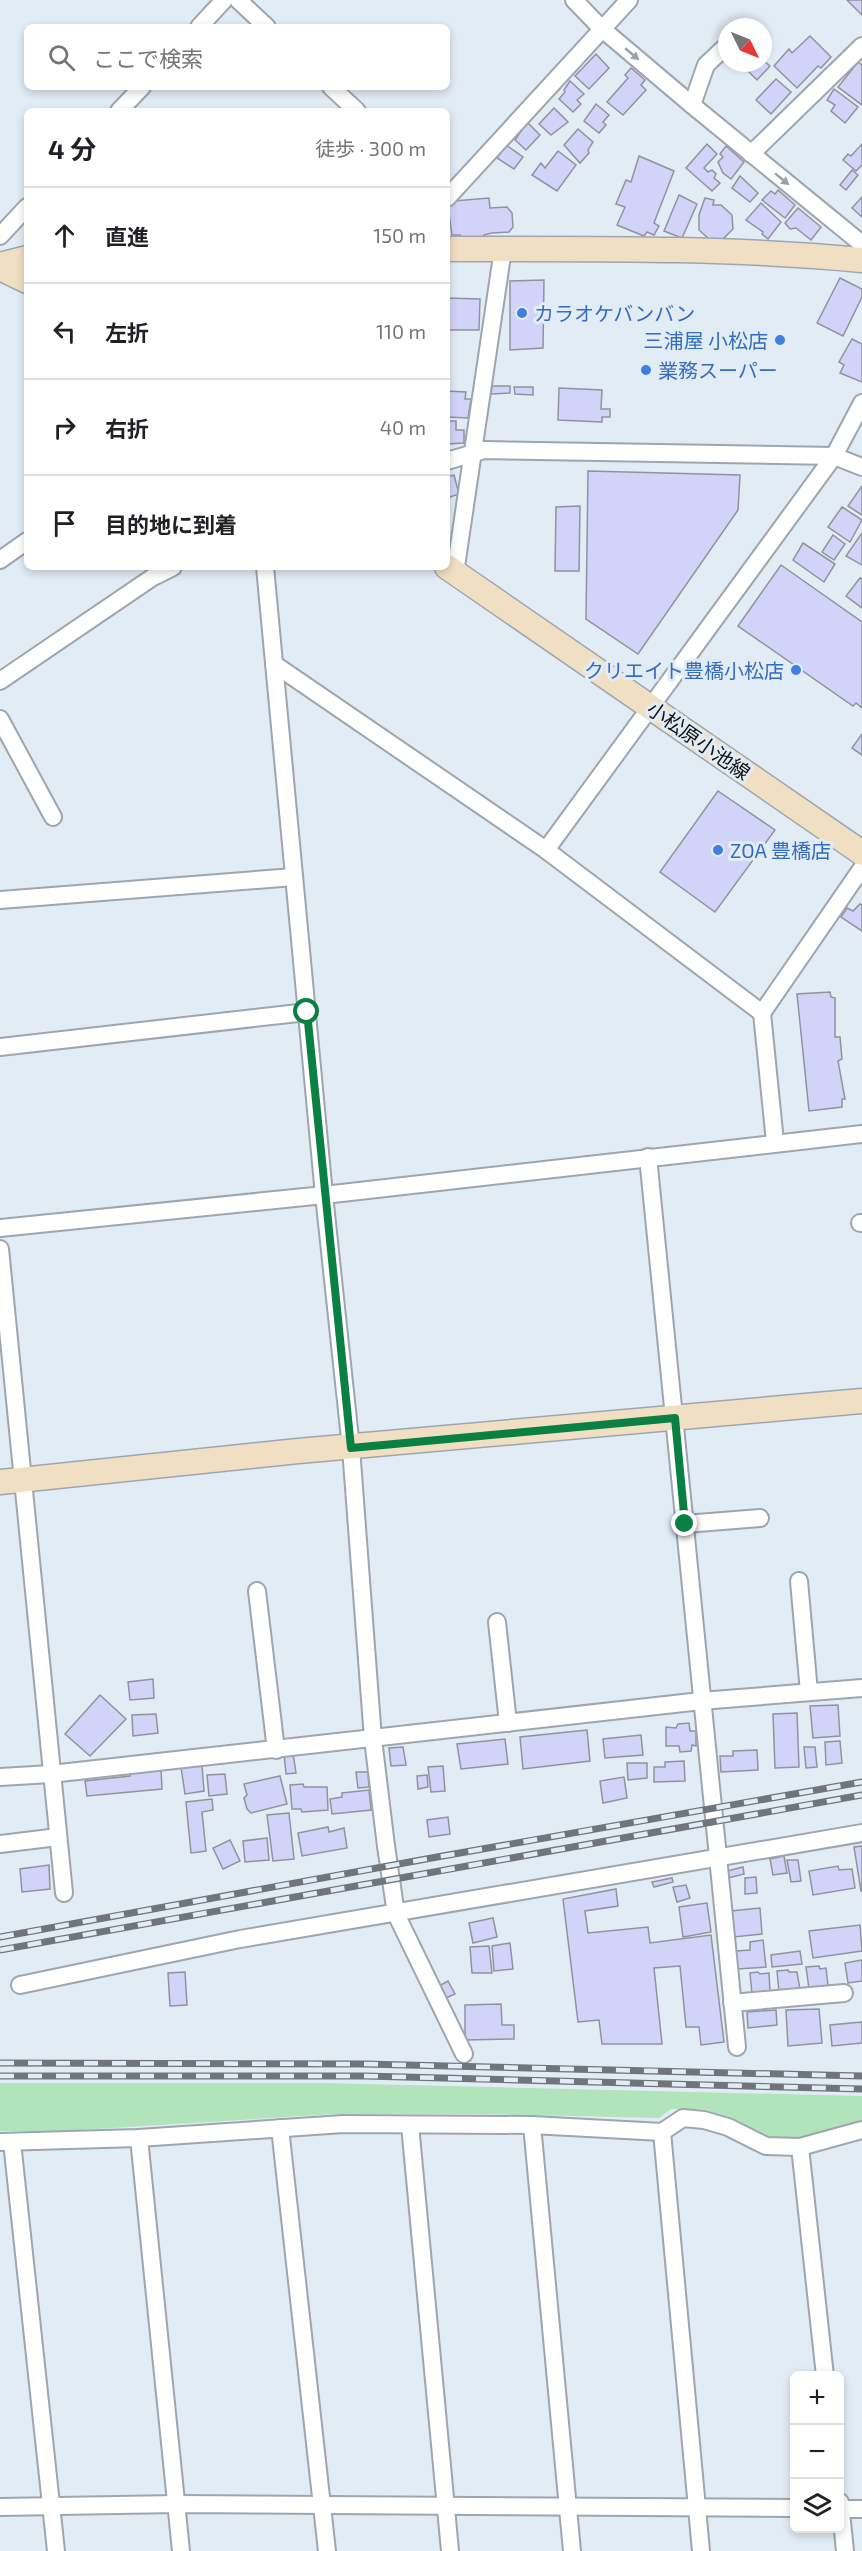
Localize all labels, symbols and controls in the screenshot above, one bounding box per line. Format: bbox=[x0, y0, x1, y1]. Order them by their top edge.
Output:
north arrow bbox=[718, 18, 772, 72]
search box bbox=[24, 24, 450, 90]
icon: search bbox=[45, 41, 78, 74]
text: ここで検索 bbox=[93, 45, 203, 71]
one-way arrow bbox=[624, 47, 639, 60]
text: 4 分 bbox=[48, 133, 96, 164]
text: 徒歩 · 300 m bbox=[315, 136, 426, 160]
one-way arrow bbox=[774, 172, 789, 185]
icon: ahead bbox=[48, 219, 81, 252]
text: 直進 bbox=[105, 223, 149, 249]
text: 150 m bbox=[373, 223, 426, 247]
place label: カラオケバンバン bbox=[534, 301, 695, 325]
marker: カラオケバンバン bbox=[515, 306, 529, 320]
icon: left bbox=[48, 315, 81, 348]
text: 左折 bbox=[105, 319, 149, 345]
text: 110 m bbox=[376, 319, 426, 343]
place label: 三浦屋 小松店 bbox=[644, 328, 768, 352]
marker: 三浦屋 小松店 bbox=[773, 333, 787, 347]
place label: 業務スーパー bbox=[658, 358, 778, 382]
marker: 業務スーパー bbox=[639, 363, 653, 377]
icon: right bbox=[48, 411, 81, 444]
text: 右折 bbox=[105, 415, 149, 441]
text: 40 m bbox=[380, 415, 426, 439]
icon: arrive bbox=[48, 507, 81, 540]
text: 目的地に到着 bbox=[105, 511, 237, 537]
place label: クリエイト豊橋小松店 bbox=[584, 658, 784, 682]
marker: クリエイト豊橋小松店 bbox=[789, 663, 803, 677]
street label: 小松原小池線 bbox=[643, 696, 755, 784]
place label: ZOA 豊橋店 bbox=[730, 838, 831, 862]
marker: ZOA 豊橋店 bbox=[711, 843, 725, 857]
route start bbox=[293, 998, 319, 1024]
route end bbox=[671, 1510, 697, 1536]
map controls bbox=[790, 2371, 844, 2533]
button: + bbox=[790, 2371, 844, 2425]
button: − bbox=[790, 2425, 844, 2479]
button: layers bbox=[790, 2479, 844, 2533]

